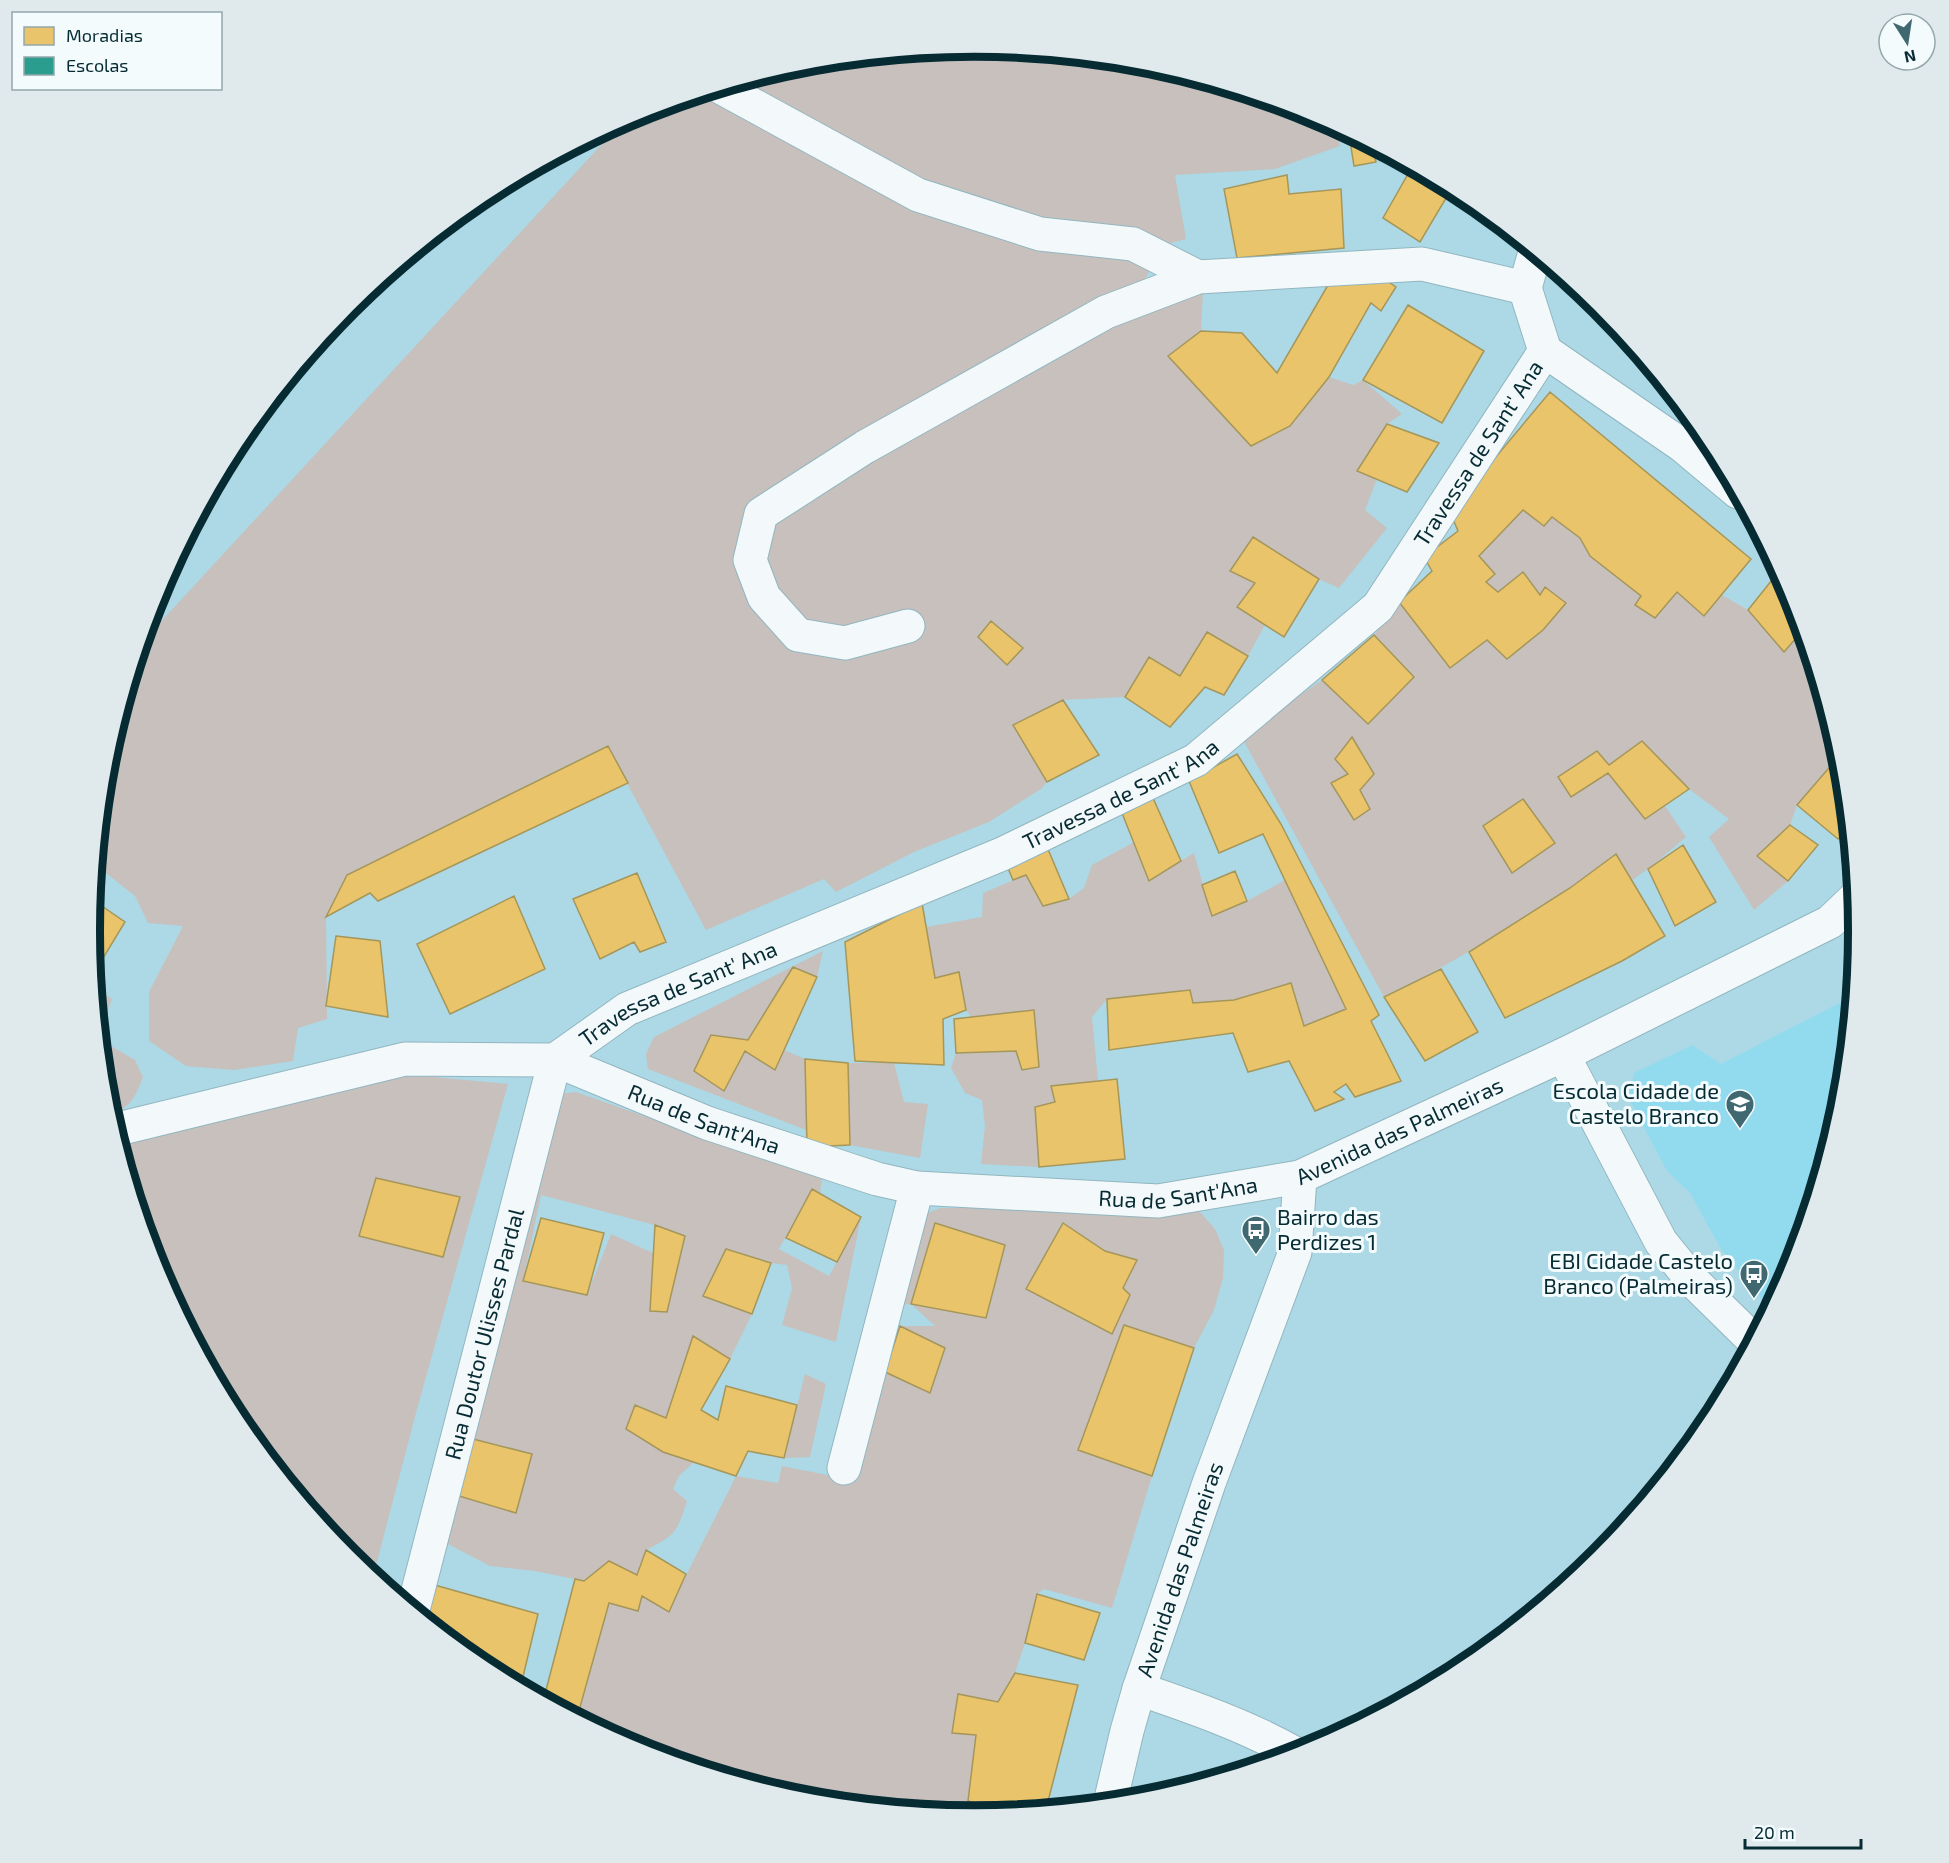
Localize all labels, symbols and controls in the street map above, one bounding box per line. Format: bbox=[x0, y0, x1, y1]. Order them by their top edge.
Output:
legend bbox=[12, 12, 222, 90]
north arrow bbox=[1877, 12, 1937, 72]
text: Moradias bbox=[66, 24, 143, 46]
text: N bbox=[1903, 47, 1918, 68]
text: Escolas bbox=[66, 54, 128, 76]
street label: Travessa de Sant' Ana bbox=[1407, 355, 1548, 550]
street label: Travessa de Sant' Ana bbox=[1018, 733, 1223, 854]
street label: Travessa de Sant' Ana bbox=[574, 935, 780, 1051]
street label: Avenida das Palmeiras bbox=[1291, 1071, 1507, 1189]
place label: Escola Cidade de Castelo Branco bbox=[1552, 1077, 1719, 1128]
street label: Rua de Sant'Ana bbox=[625, 1078, 784, 1158]
school or university icon: Escola Cidade de Castelo Branco bbox=[1724, 1088, 1756, 1130]
street label: Rua de Sant'Ana bbox=[1098, 1170, 1259, 1213]
place label: Bairro das Perdizes 1 bbox=[1277, 1203, 1379, 1254]
street label: Rua Doutor Ulisses Pardal bbox=[438, 1205, 528, 1462]
bus stop icon: Bairro das Perdizes 1 bbox=[1240, 1214, 1272, 1256]
place label: EBI Cidade Castelo Branco (Palmeiras) bbox=[1543, 1247, 1733, 1298]
bus stop icon: EBI Cidade Castelo Branco (Palmeiras) bbox=[1738, 1258, 1770, 1300]
street label: Avenida das Palmeiras bbox=[1130, 1458, 1228, 1680]
scale bar bbox=[1745, 1812, 1860, 1850]
text: 20 m bbox=[1754, 1821, 1795, 1843]

